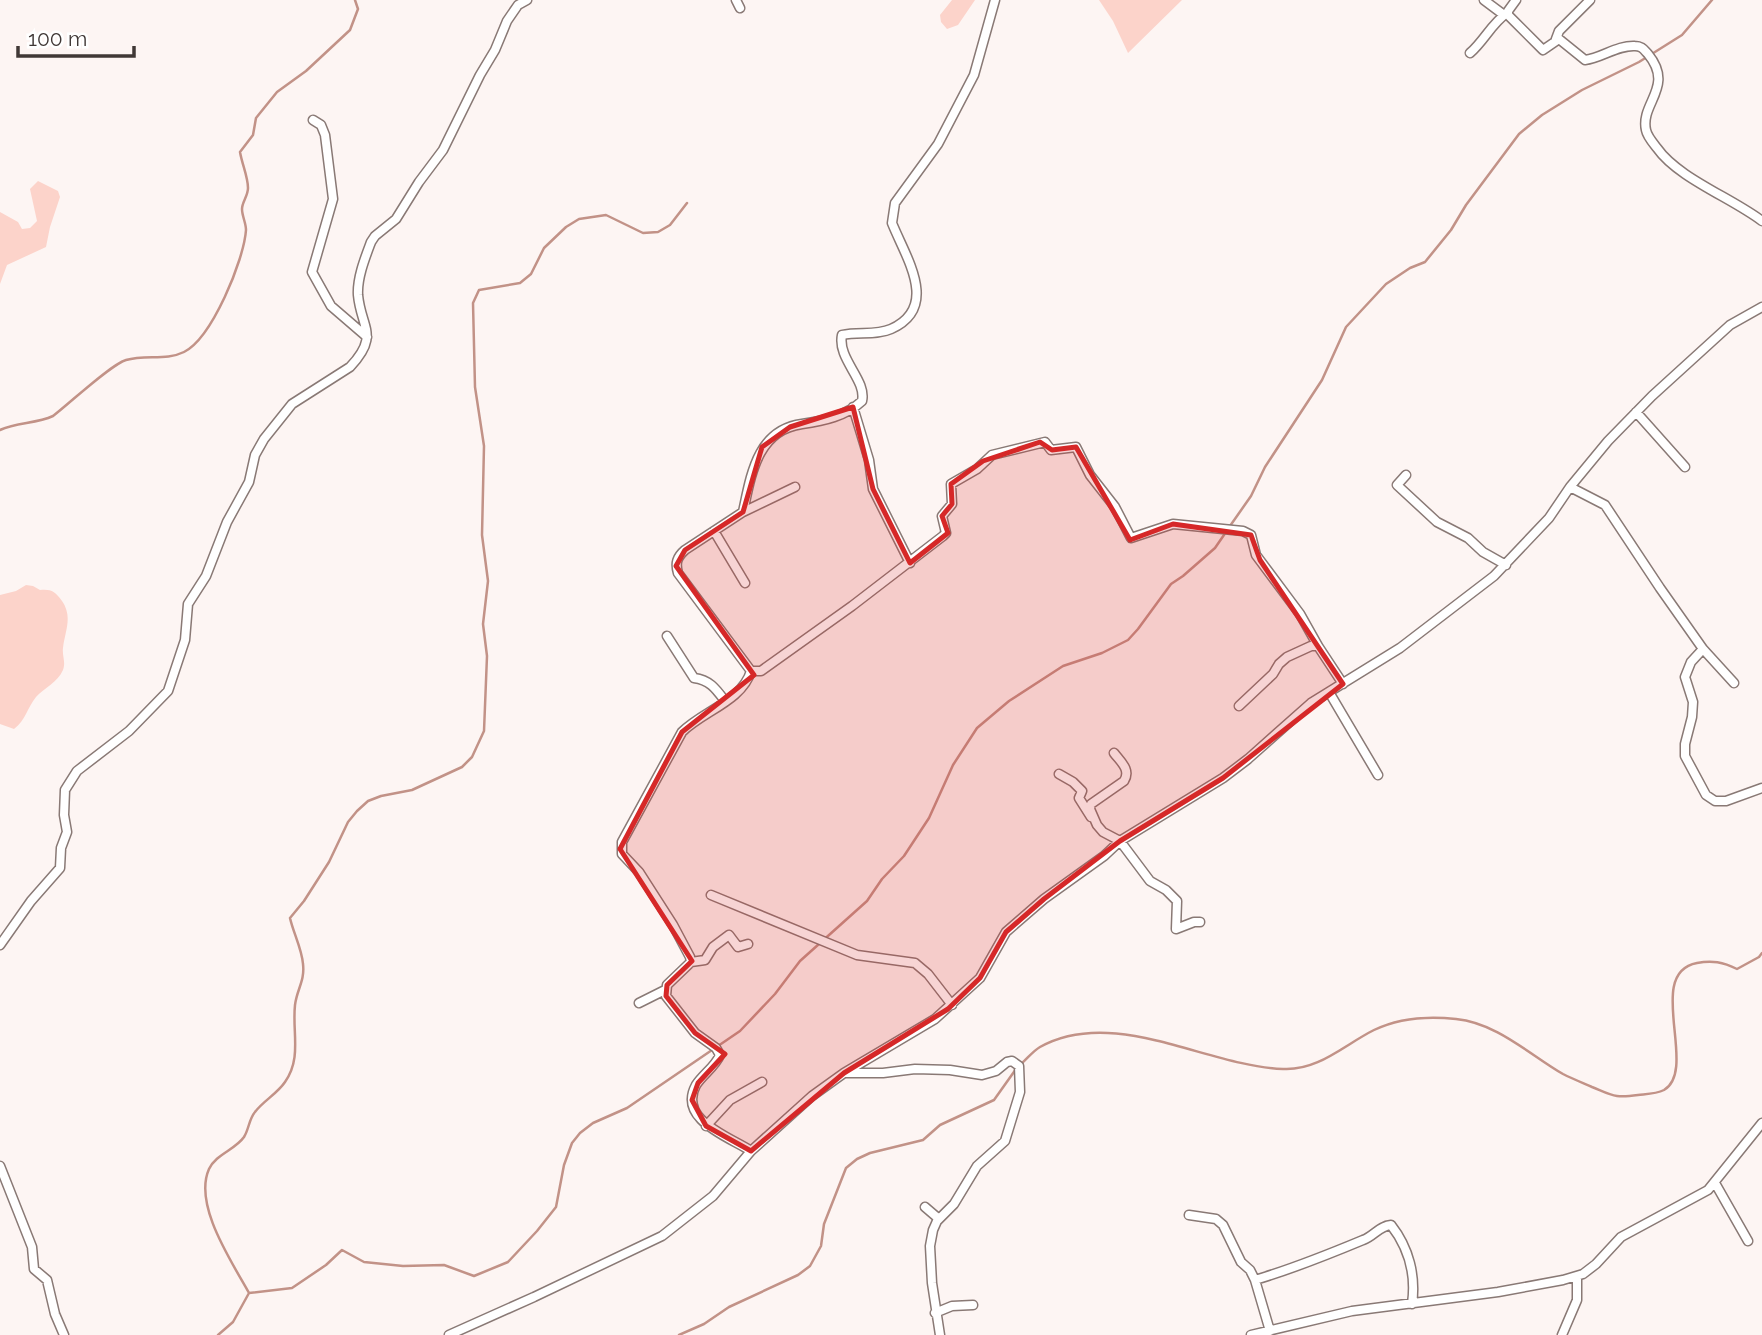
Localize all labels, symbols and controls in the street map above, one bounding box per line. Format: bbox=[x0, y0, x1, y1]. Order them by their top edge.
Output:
scale bar bbox=[18, 14, 133, 58]
text: 100 m bbox=[28, 26, 87, 51]

